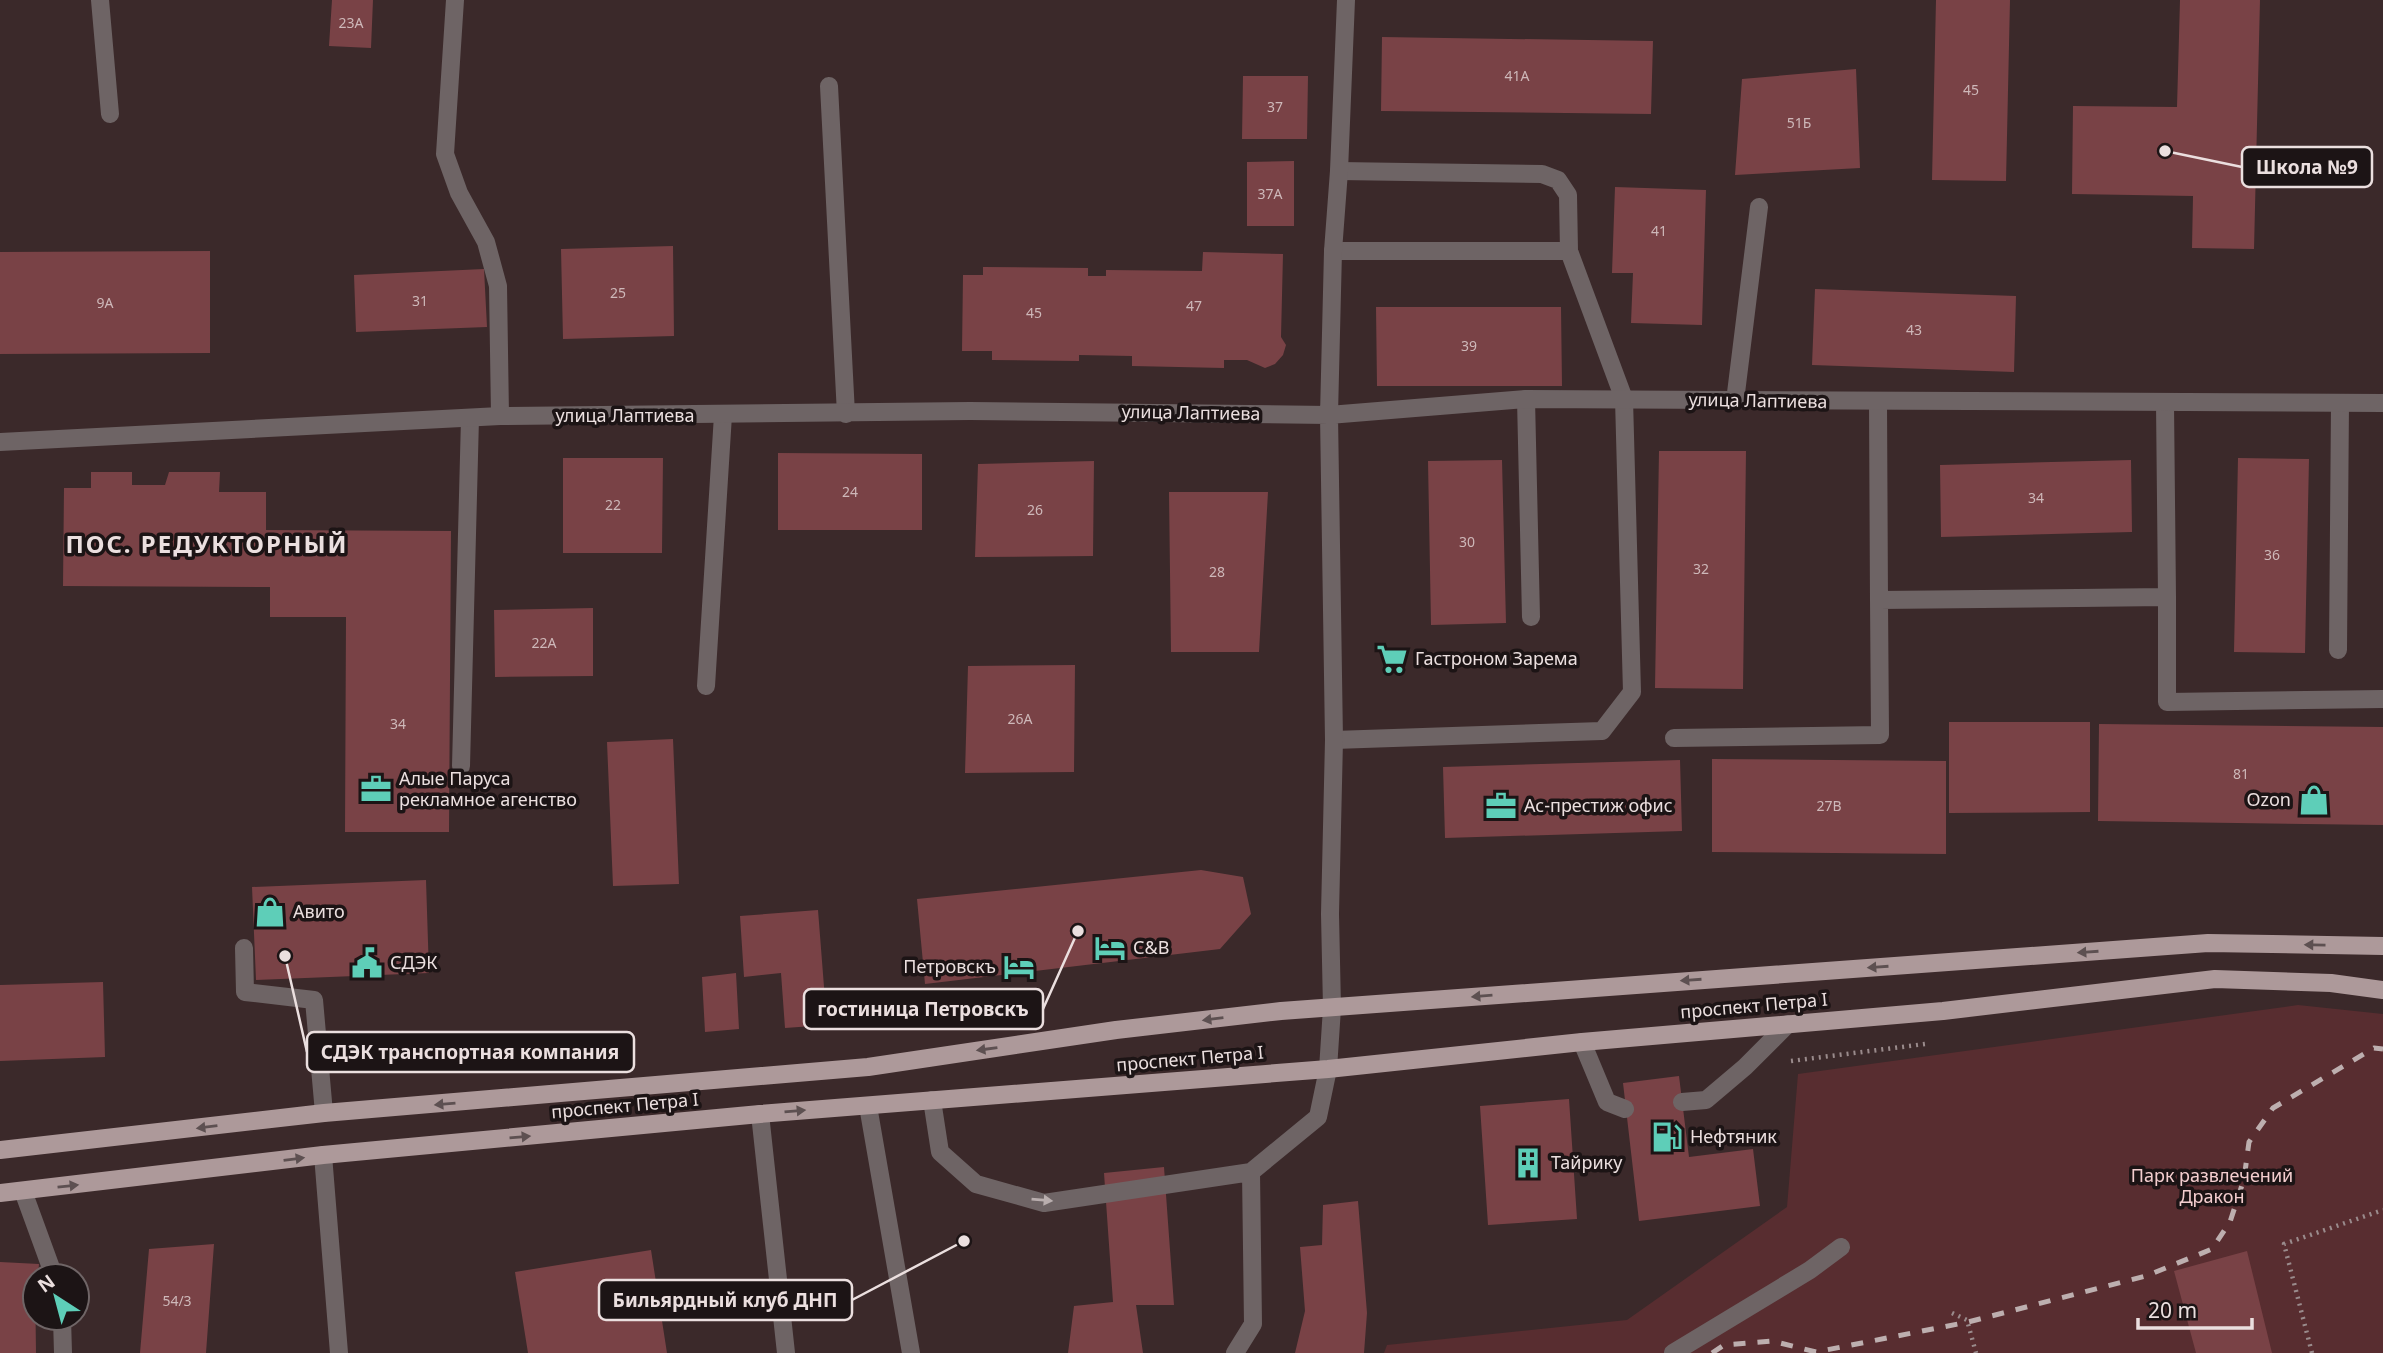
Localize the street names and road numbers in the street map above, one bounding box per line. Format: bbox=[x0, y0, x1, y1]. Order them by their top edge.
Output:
street label: улица Лаптиева bbox=[1688, 387, 1828, 413]
street label: улица Лаптиева bbox=[1121, 399, 1261, 425]
street label: улица Лаптиева bbox=[556, 403, 694, 427]
street label: проспект Петра I bbox=[1679, 987, 1829, 1023]
street label: проспект Петра I bbox=[1115, 1040, 1265, 1076]
street label: проспект Петра I bbox=[550, 1087, 700, 1123]

